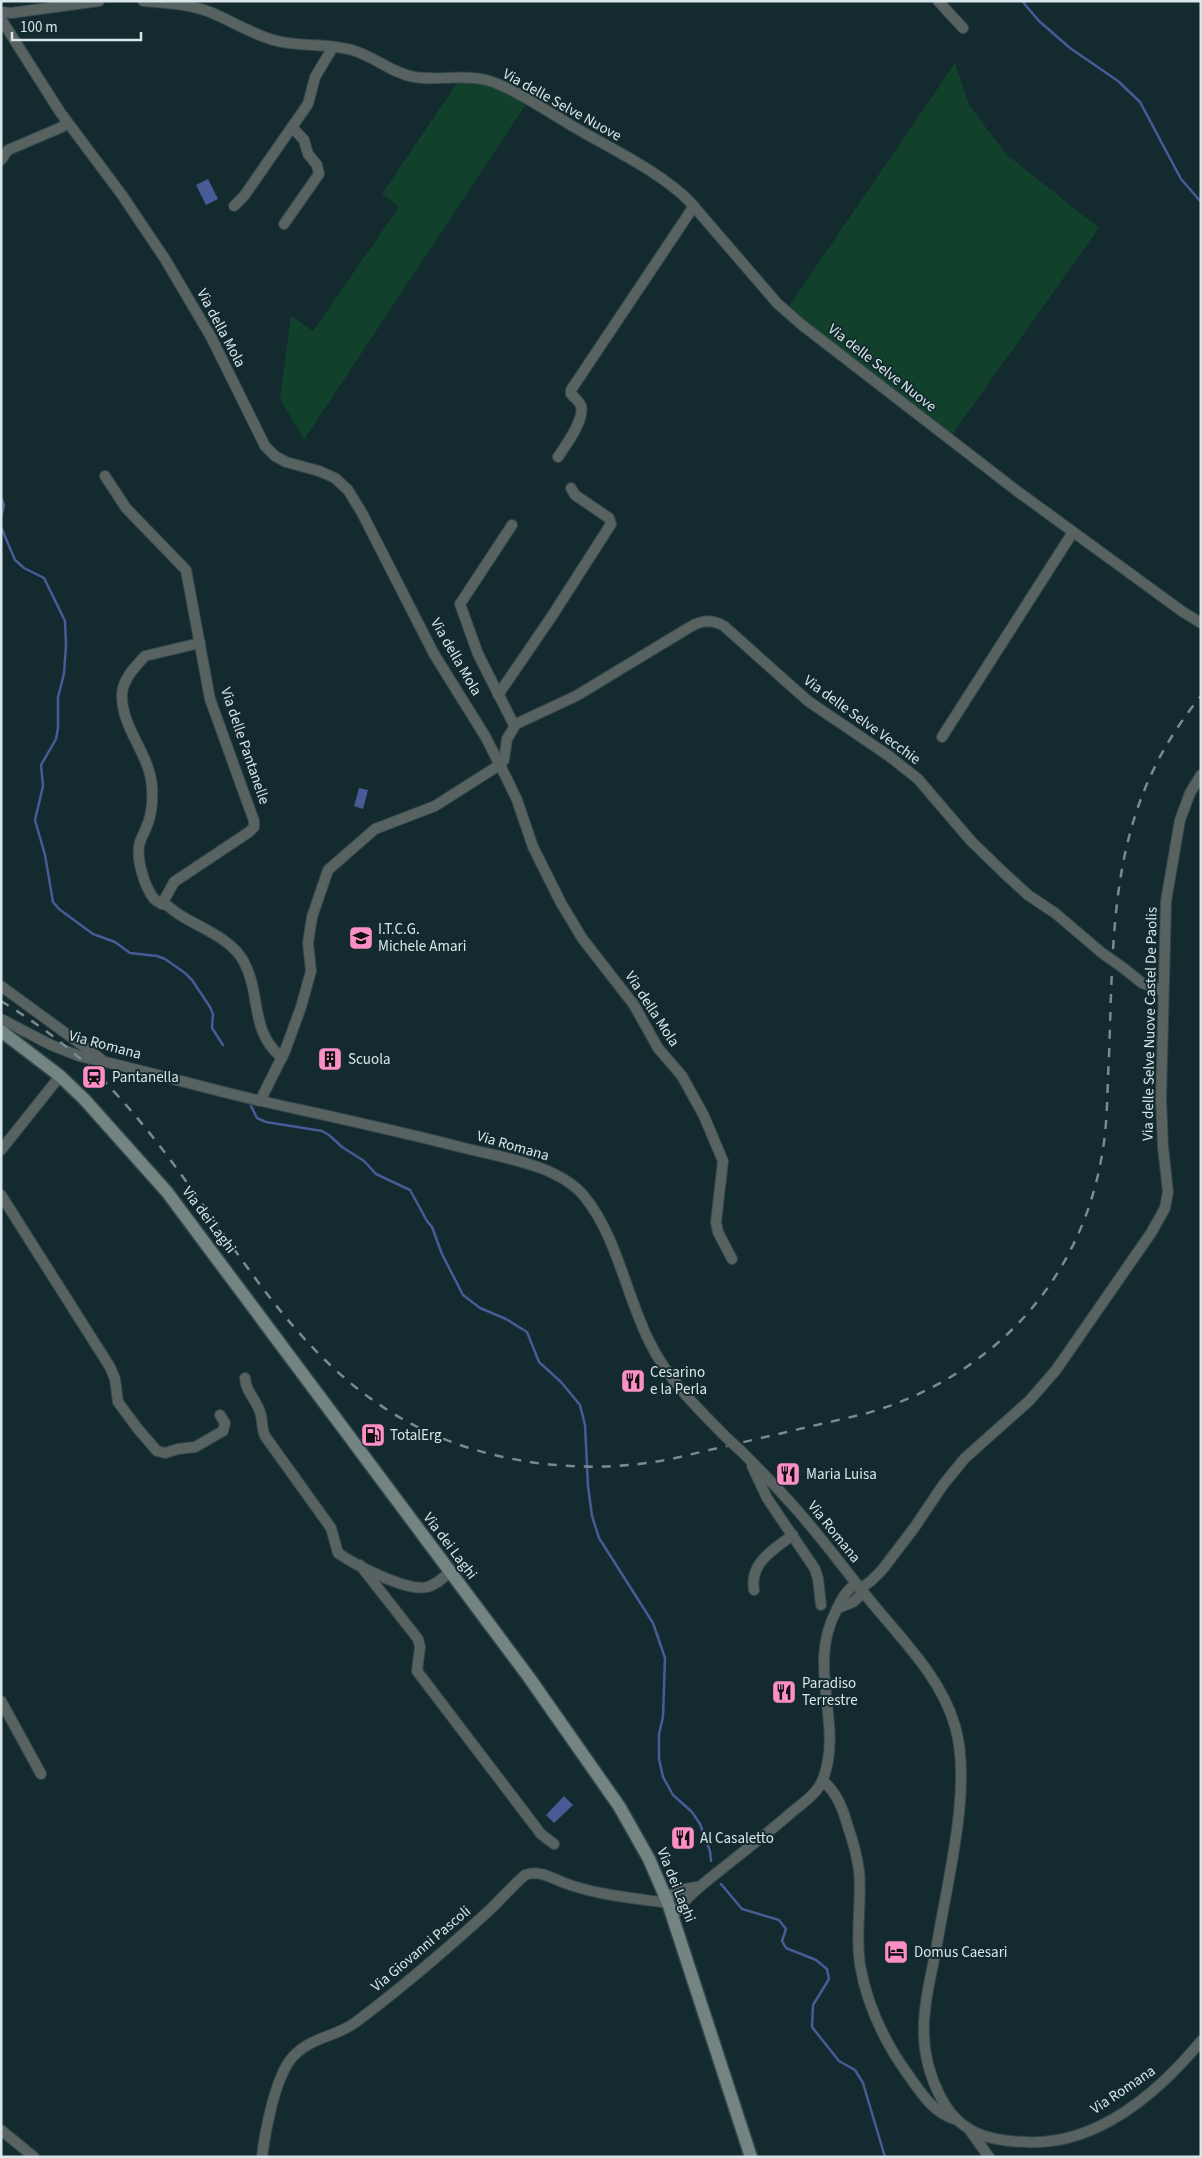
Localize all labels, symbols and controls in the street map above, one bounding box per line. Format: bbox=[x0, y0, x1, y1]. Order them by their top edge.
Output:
scale bar bbox=[12, 10, 141, 42]
text: 100 m bbox=[20, 17, 58, 38]
street label: Via delle Selve Nuove bbox=[499, 64, 625, 146]
street label: Via della Mola bbox=[191, 285, 251, 371]
street label: Via delle Selve Nuove bbox=[823, 319, 941, 417]
street label: Via della Mola bbox=[425, 614, 487, 700]
street label: Via delle Selve Vecchie bbox=[799, 670, 925, 770]
street label: Via delle Pantanelle bbox=[215, 685, 275, 807]
street label: Via delle Selve Nuove Castel De Paolis bbox=[1137, 907, 1163, 1141]
place label: I.T.C.G. Michele Amari bbox=[378, 919, 466, 957]
school or university icon: I.T.C.G. Michele Amari bbox=[348, 925, 374, 951]
street label: Via della Mola bbox=[620, 967, 684, 1051]
street label: Via Romana bbox=[66, 1025, 144, 1065]
building icon: Scuola bbox=[317, 1046, 343, 1072]
place label: Scuola bbox=[348, 1049, 391, 1070]
station icon: Pantanella bbox=[81, 1064, 107, 1090]
place label: Pantanella bbox=[112, 1067, 179, 1088]
street label: Via Romana bbox=[474, 1126, 552, 1166]
street label: Via dei Laghi bbox=[177, 1182, 241, 1258]
place label: Cesarino e la Perla bbox=[650, 1362, 707, 1400]
restaurant icon: Cesarino e la Perla bbox=[620, 1368, 646, 1394]
fuel station icon: TotalErg bbox=[360, 1422, 386, 1448]
place label: TotalErg bbox=[390, 1425, 442, 1446]
restaurant icon: Maria Luisa bbox=[775, 1461, 801, 1487]
place label: Maria Luisa bbox=[806, 1464, 877, 1485]
street label: Via Romana bbox=[802, 1497, 866, 1567]
street label: Via dei Laghi bbox=[418, 1508, 482, 1584]
place label: Paradiso Terrestre bbox=[802, 1673, 858, 1711]
restaurant icon: Paradiso Terrestre bbox=[771, 1679, 797, 1705]
restaurant icon: Al Casaletto bbox=[670, 1825, 696, 1851]
place label: Al Casaletto bbox=[700, 1828, 774, 1849]
street label: Via dei Laghi bbox=[652, 1845, 700, 1925]
street label: Via Giovanni Pascoli bbox=[367, 1901, 475, 1997]
hotel icon: Domus Caesari bbox=[883, 1939, 909, 1965]
place label: Domus Caesari bbox=[914, 1942, 1008, 1963]
street label: Via Romana bbox=[1086, 2061, 1160, 2119]

